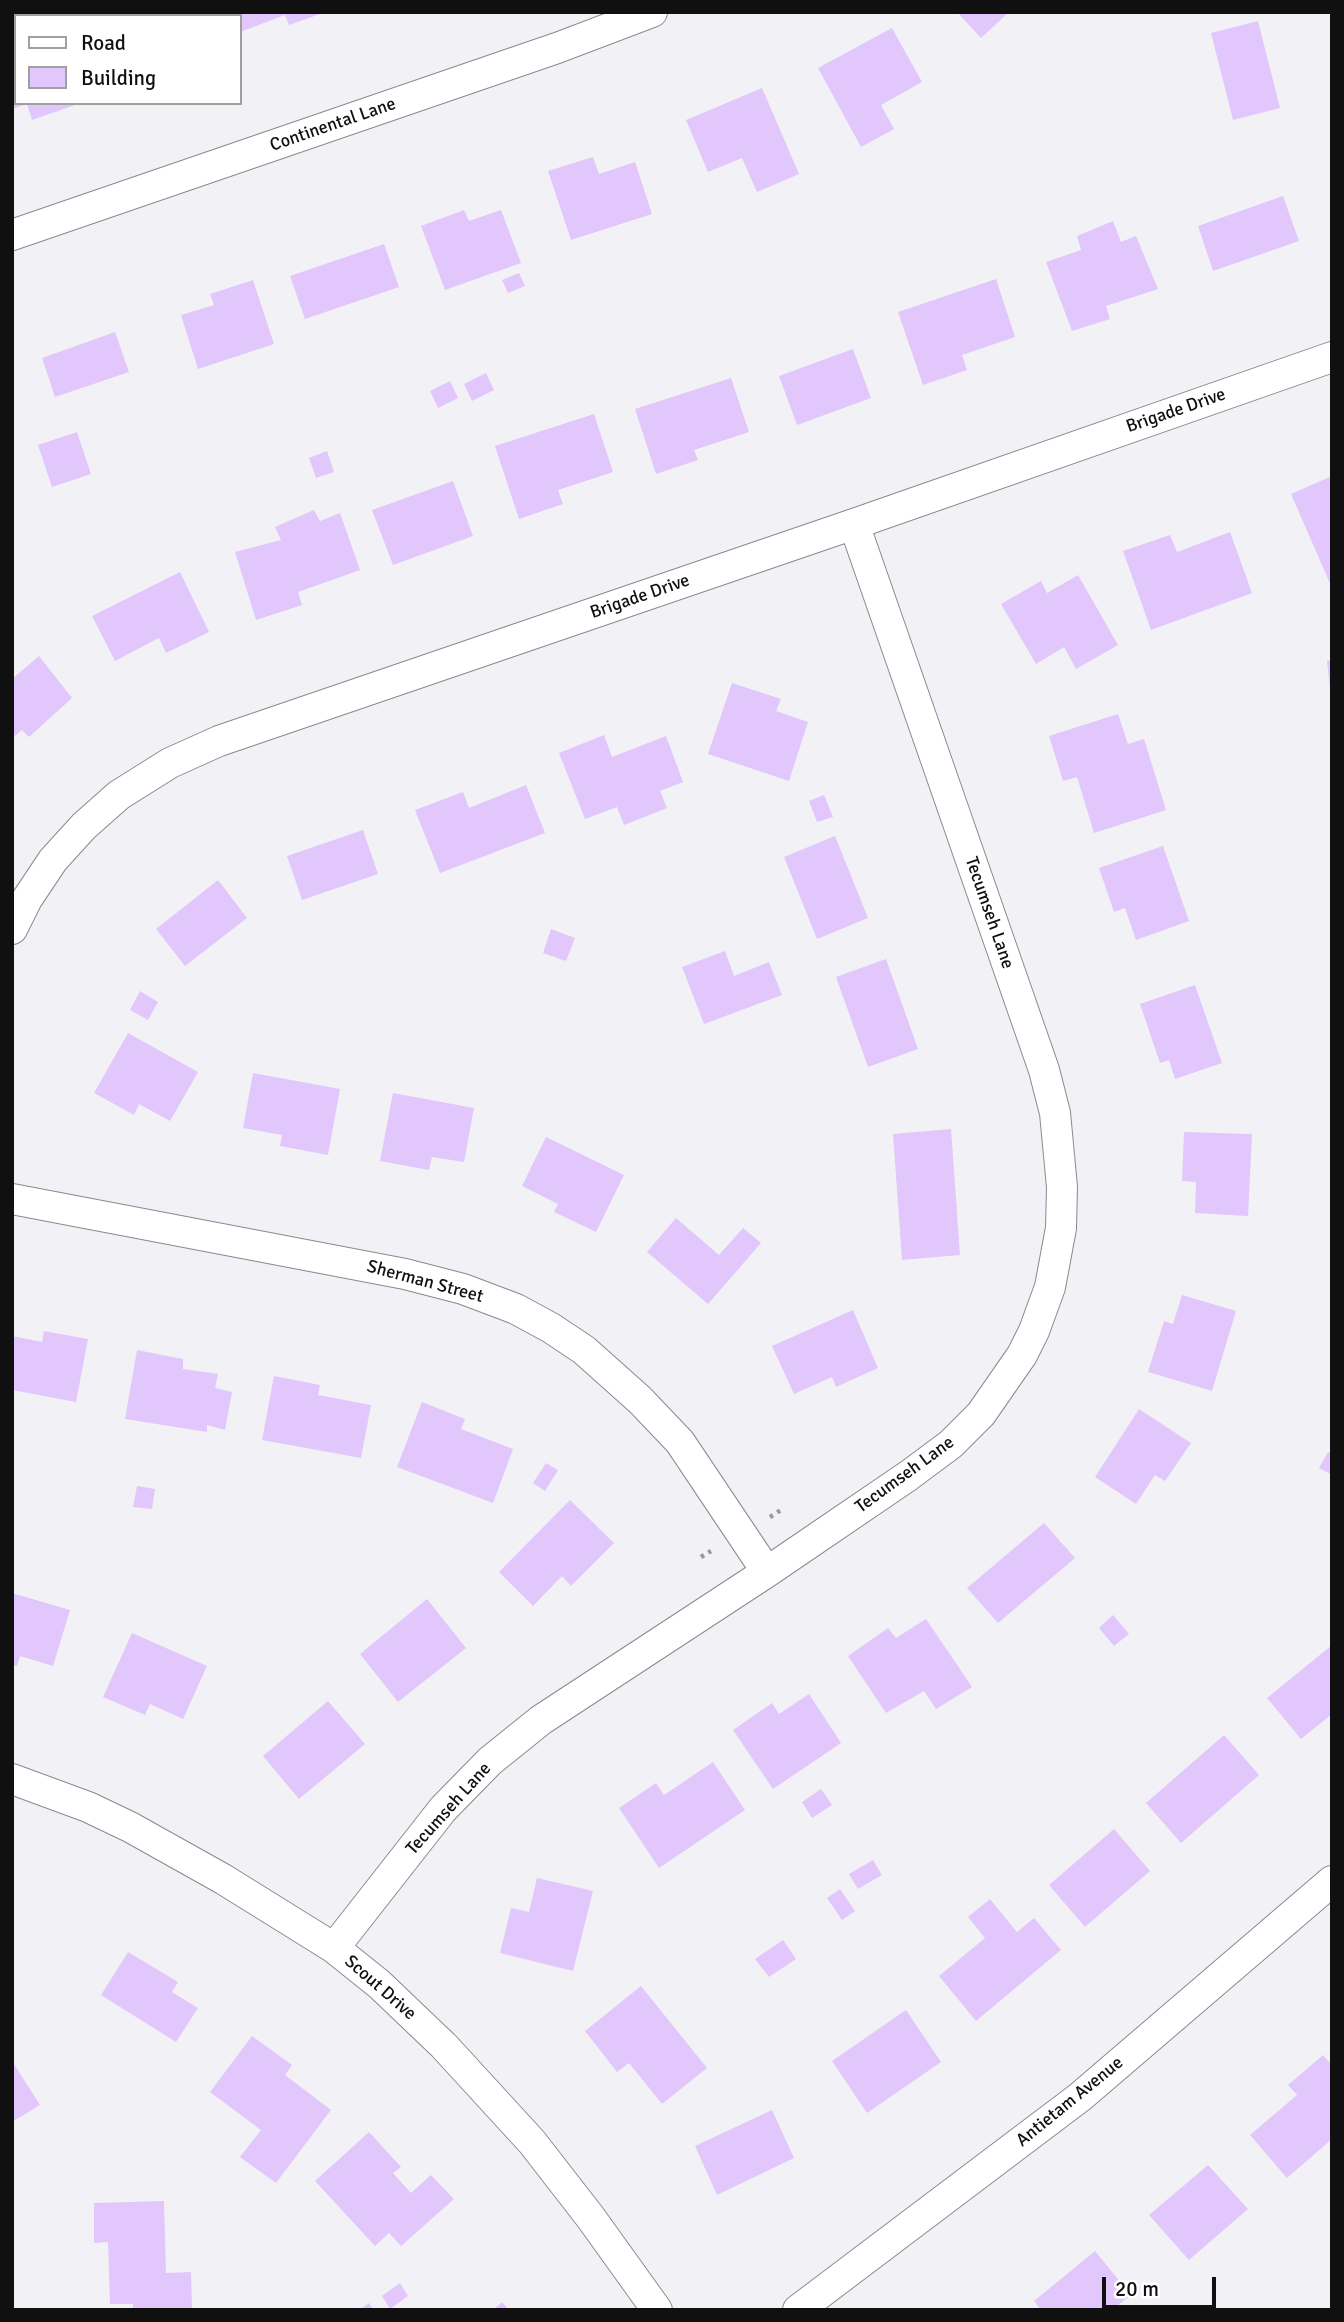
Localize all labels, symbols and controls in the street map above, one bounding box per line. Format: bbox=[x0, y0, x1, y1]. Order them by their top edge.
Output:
legend bbox=[14, 14, 242, 105]
text: Road bbox=[81, 30, 126, 56]
text: Building bbox=[81, 65, 156, 91]
street label: Continental Lane bbox=[267, 93, 399, 157]
street label: Brigade Drive bbox=[1123, 384, 1229, 438]
street label: Brigade Drive bbox=[587, 570, 693, 624]
street label: Tecumseh Lane bbox=[960, 854, 1018, 972]
street label: Sherman Street bbox=[364, 1256, 486, 1308]
street label: Tecumseh Lane bbox=[851, 1432, 959, 1518]
street label: Tecumseh Lane bbox=[402, 1758, 496, 1860]
street label: Scout Drive bbox=[340, 1951, 420, 2025]
street label: Antietam Avenue bbox=[1012, 2052, 1128, 2152]
scale bar bbox=[1106, 2262, 1220, 2306]
text: 20 m bbox=[1115, 2276, 1159, 2302]

